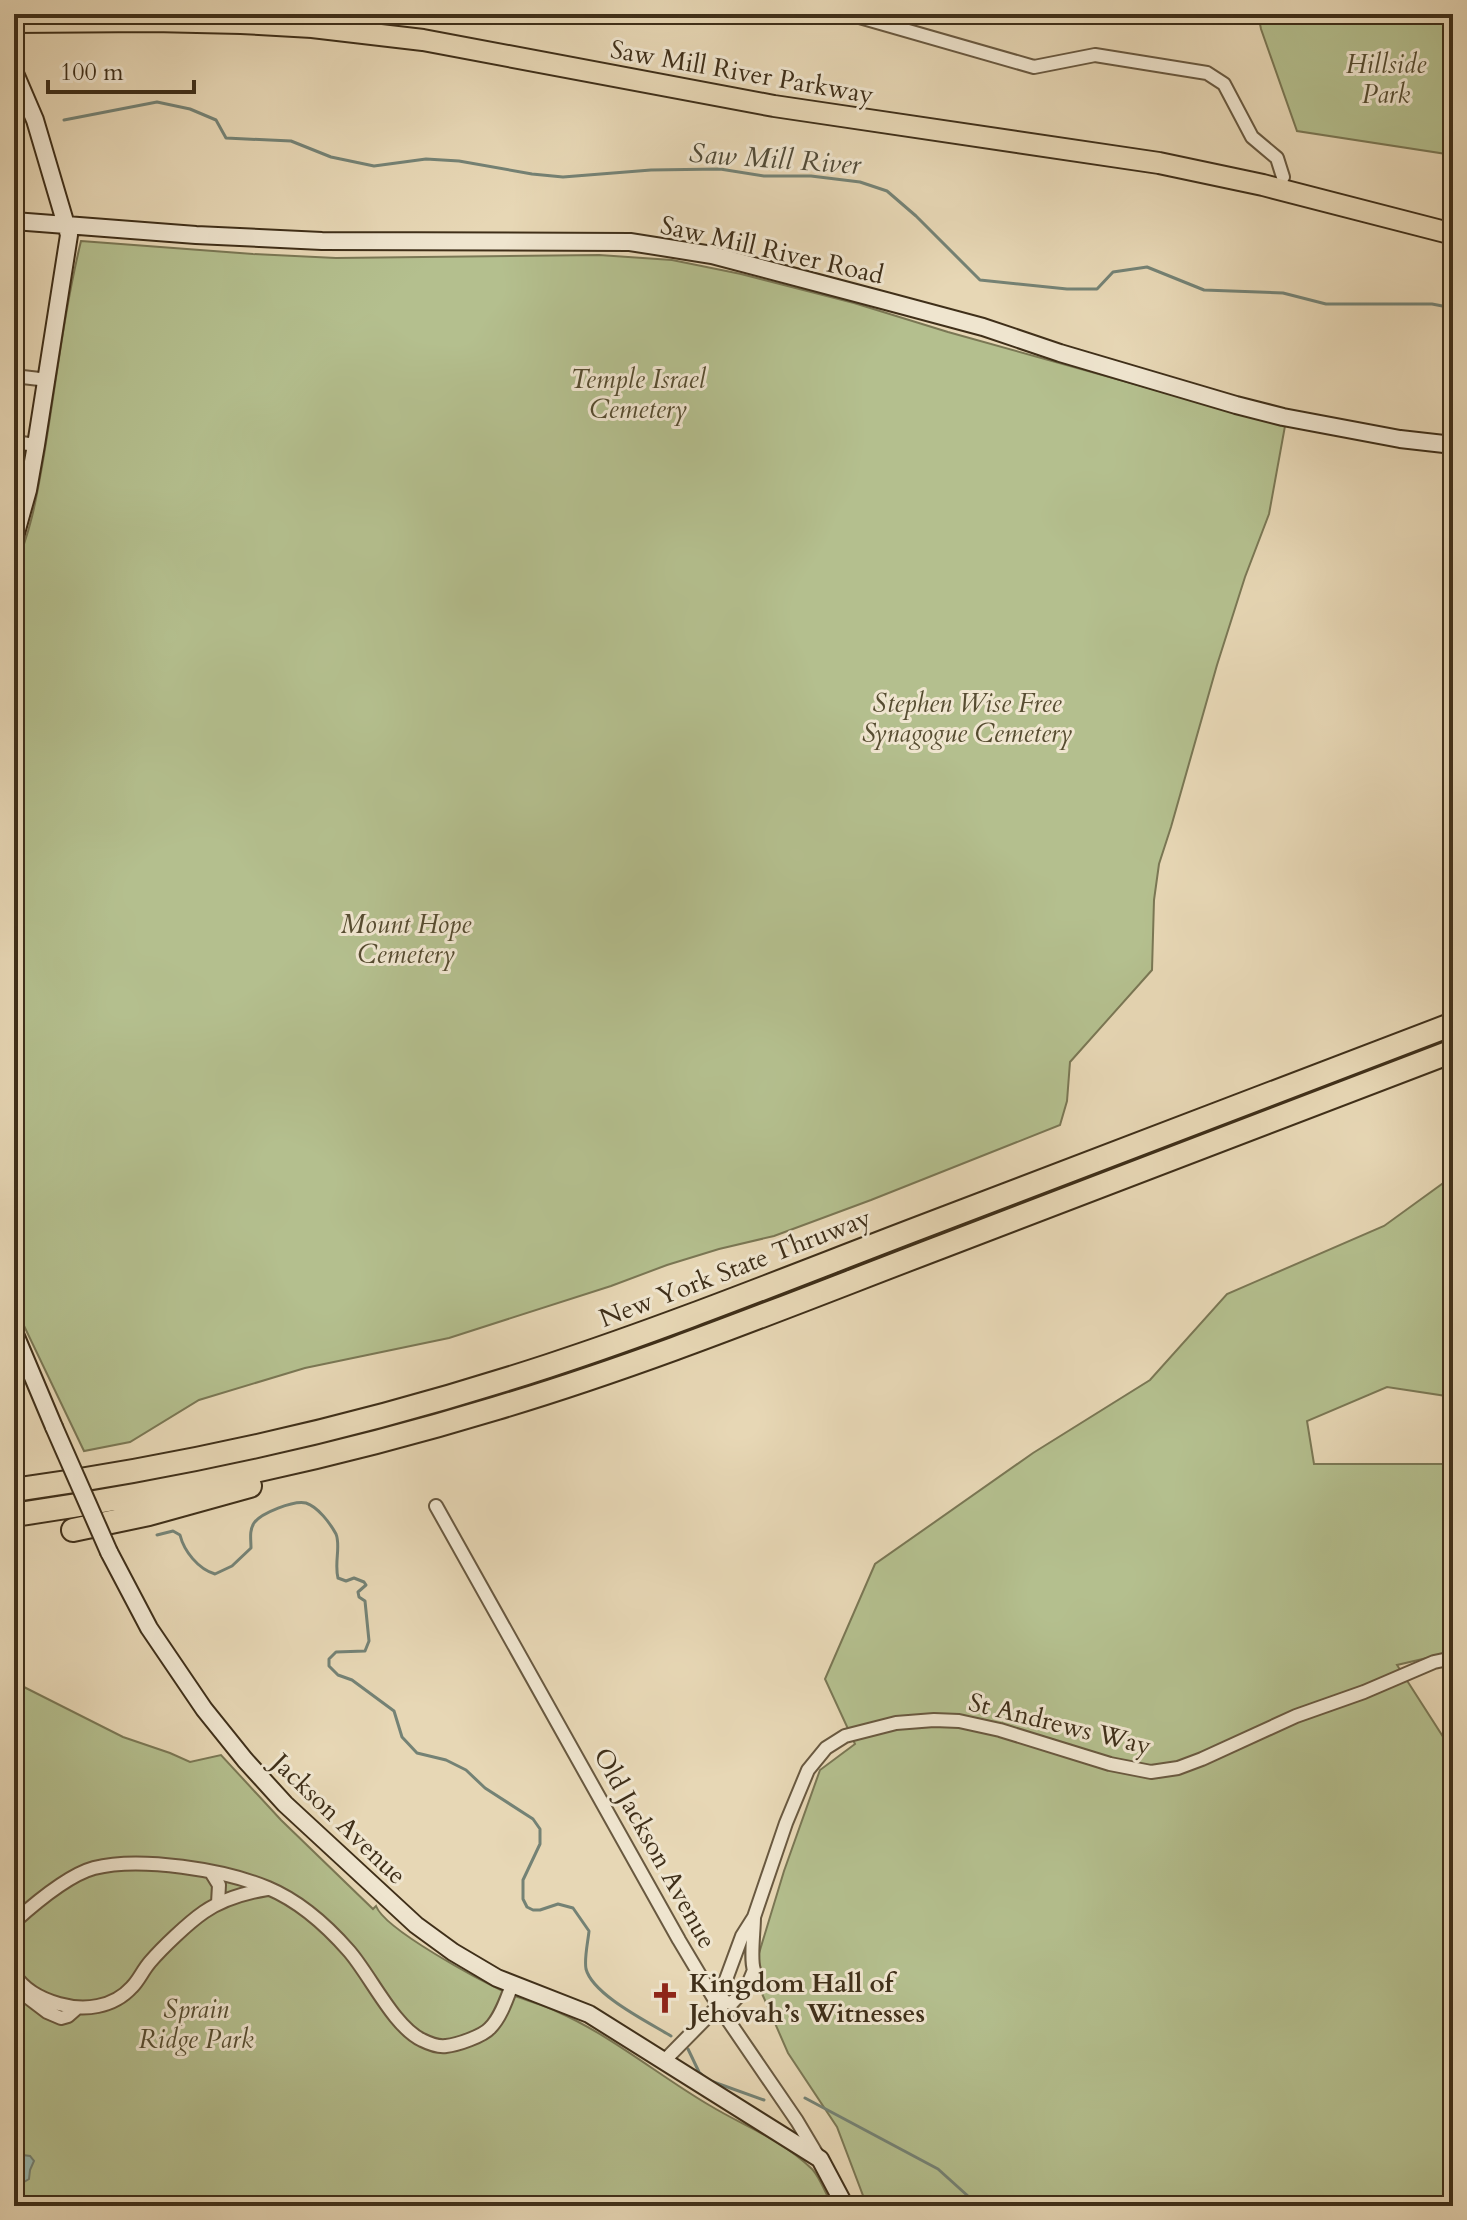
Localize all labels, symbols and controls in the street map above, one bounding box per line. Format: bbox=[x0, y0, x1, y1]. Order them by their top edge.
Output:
street label: Saw Mill River Parkway bbox=[608, 32, 877, 112]
scale bar bbox=[48, 44, 194, 94]
park label: Hillside Park bbox=[1346, 47, 1427, 112]
text: 100 m bbox=[60, 56, 124, 89]
water label: Saw Mill River bbox=[688, 134, 863, 184]
street label: Saw Mill River Road bbox=[657, 207, 887, 293]
park label: Temple Israel Cemetery bbox=[570, 362, 706, 427]
park label: Stephen Wise Free Synagogue Cemetery bbox=[862, 686, 1072, 751]
park label: Mount Hope Cemetery bbox=[341, 907, 472, 972]
street label: New York State Thruway bbox=[594, 1200, 876, 1336]
street label: St Andrews Way bbox=[965, 1684, 1155, 1764]
street label: Old Jackson Avenue bbox=[585, 1741, 725, 1955]
street label: Jackson Avenue bbox=[261, 1743, 414, 1892]
place label: Kingdom Hall of Jehovah’s Witnesses bbox=[685, 1966, 925, 2031]
church icon: Kingdom Hall of Jehovah’s Witnesses bbox=[648, 1981, 682, 2015]
park label: Sprain Ridge Park bbox=[138, 1992, 254, 2057]

